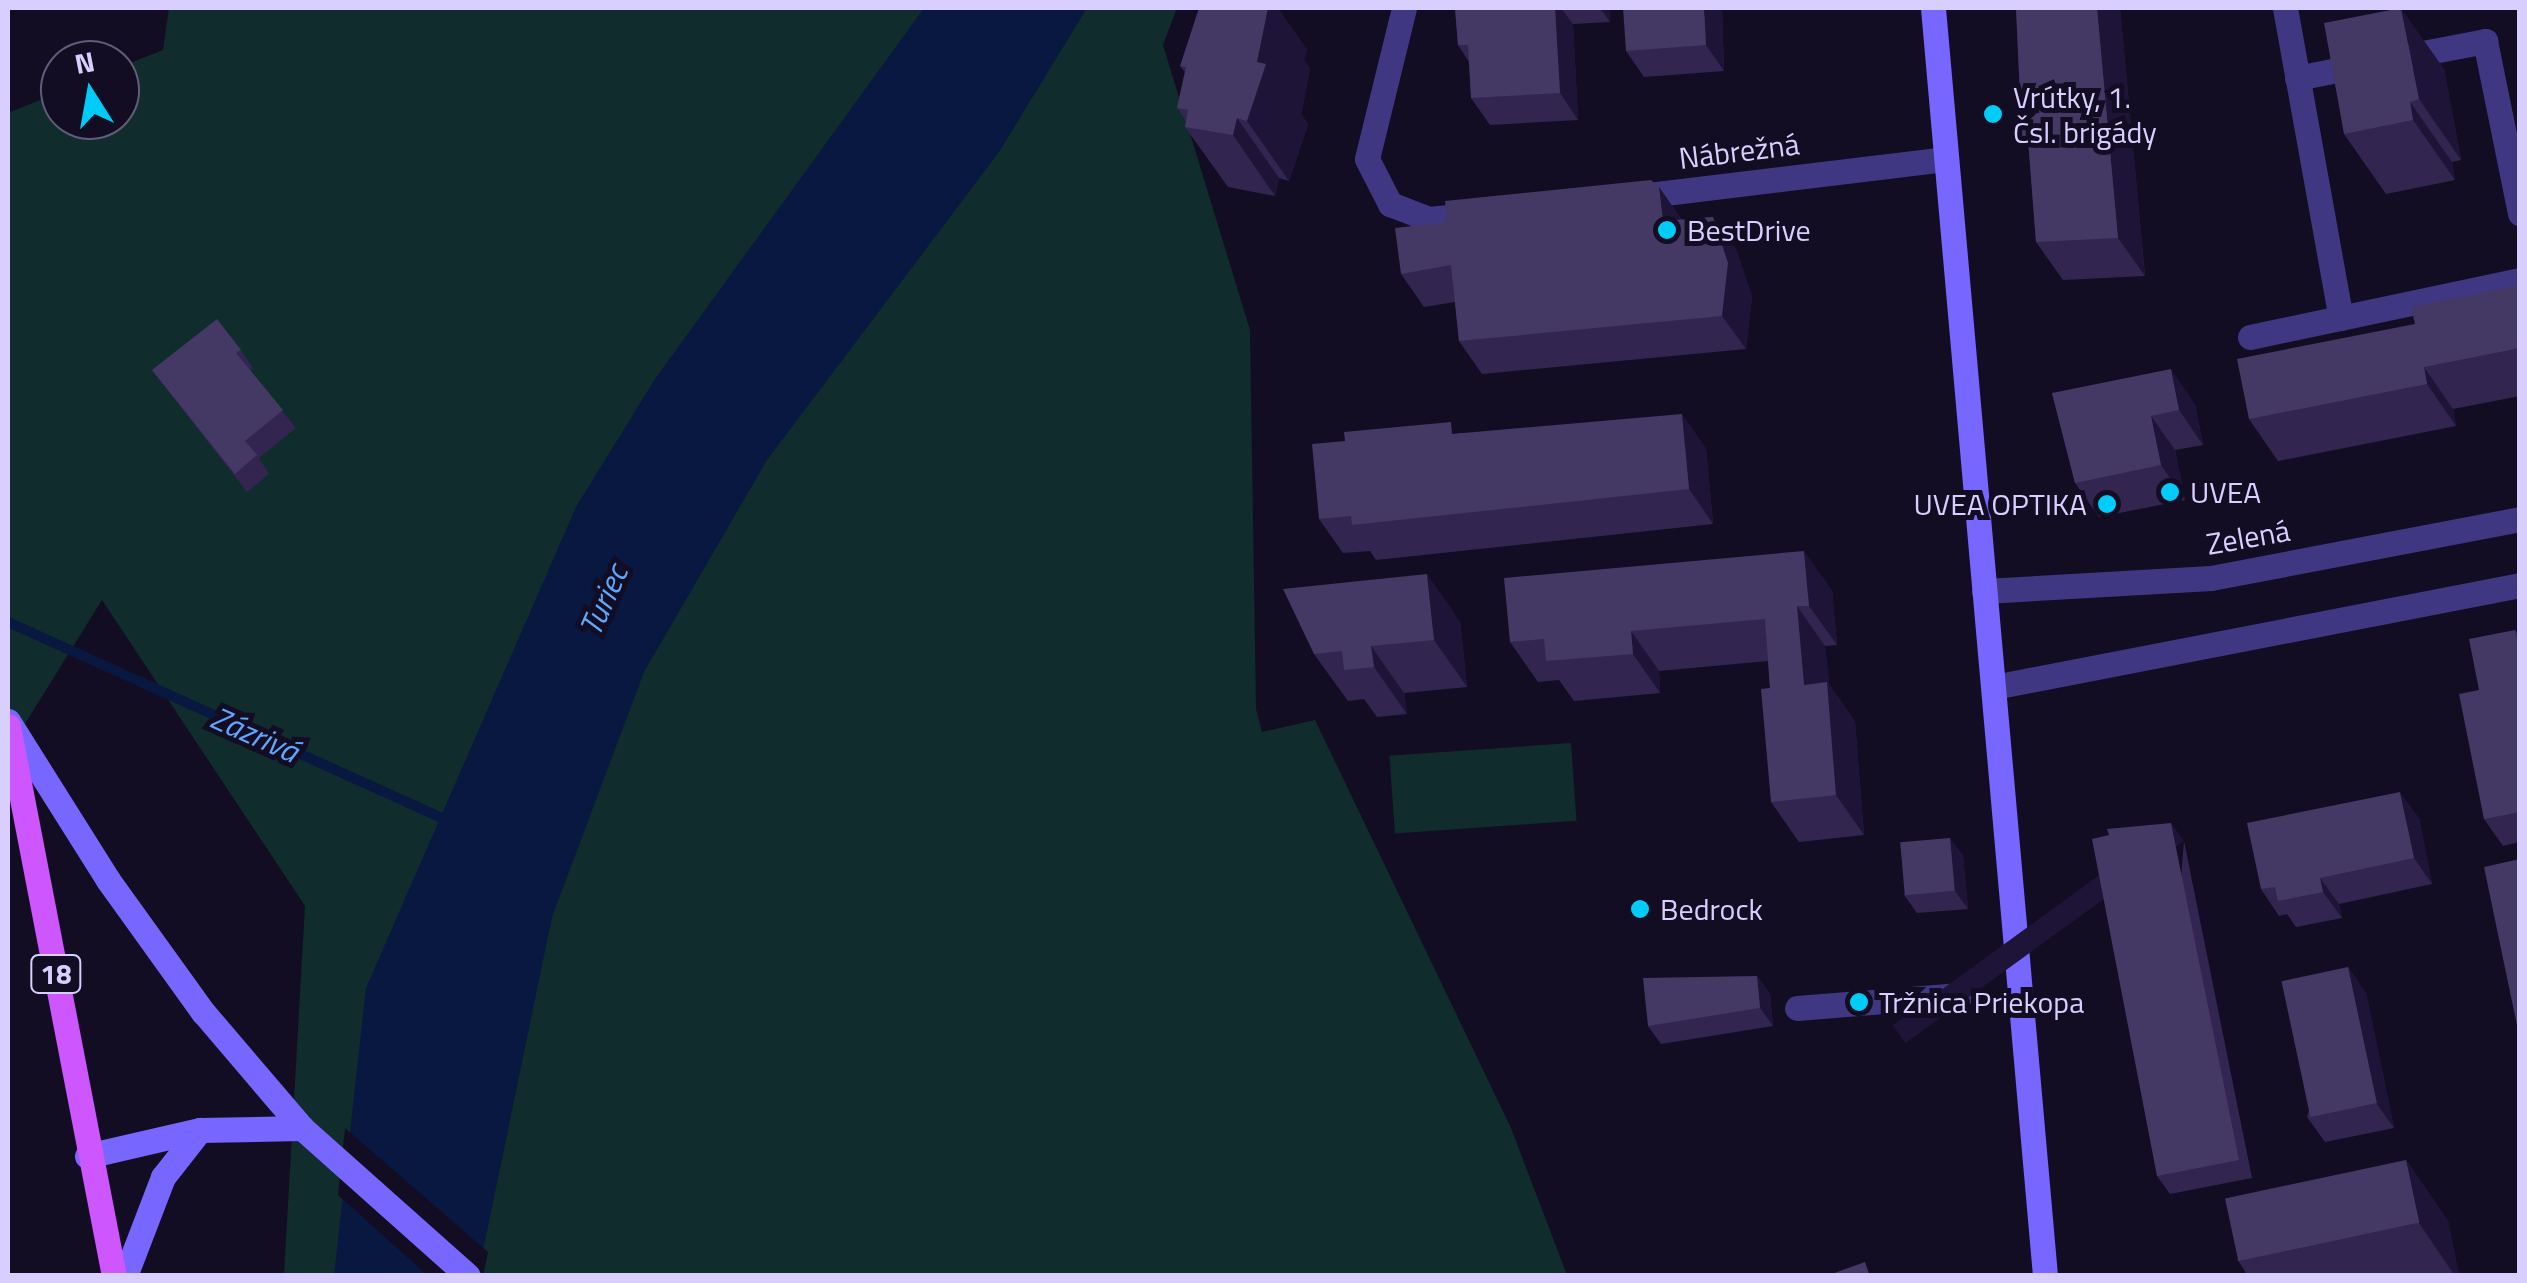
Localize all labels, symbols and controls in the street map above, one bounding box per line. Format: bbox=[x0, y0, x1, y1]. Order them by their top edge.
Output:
text: N bbox=[71, 39, 98, 85]
north arrow bbox=[40, 40, 140, 140]
place label: Vrútky, 1. Čsl. brigády bbox=[2013, 79, 2157, 150]
marker: Vrútky, 1. Čsl. brigády bbox=[1982, 103, 2004, 125]
street label: Nábrežná bbox=[1677, 126, 1801, 176]
place label: BestDrive bbox=[1687, 212, 1811, 248]
marker: BestDrive bbox=[1656, 219, 1678, 241]
place label: UVEA bbox=[2190, 474, 2261, 510]
marker: UVEA bbox=[2159, 481, 2181, 503]
place label: UVEA OPTIKA bbox=[1913, 486, 2087, 522]
marker: UVEA OPTIKA bbox=[2096, 493, 2118, 515]
street label: Zelená bbox=[2203, 512, 2293, 562]
water label: Turiec bbox=[571, 559, 635, 641]
water label: Zázrivá bbox=[205, 698, 305, 770]
place label: Bedrock bbox=[1660, 891, 1763, 927]
marker: Bedrock bbox=[1629, 898, 1651, 920]
road number: 18 bbox=[28, 951, 84, 997]
place label: Tržnica Priekopa bbox=[1879, 984, 2084, 1020]
marker: Tržnica Priekopa bbox=[1848, 991, 1870, 1013]

